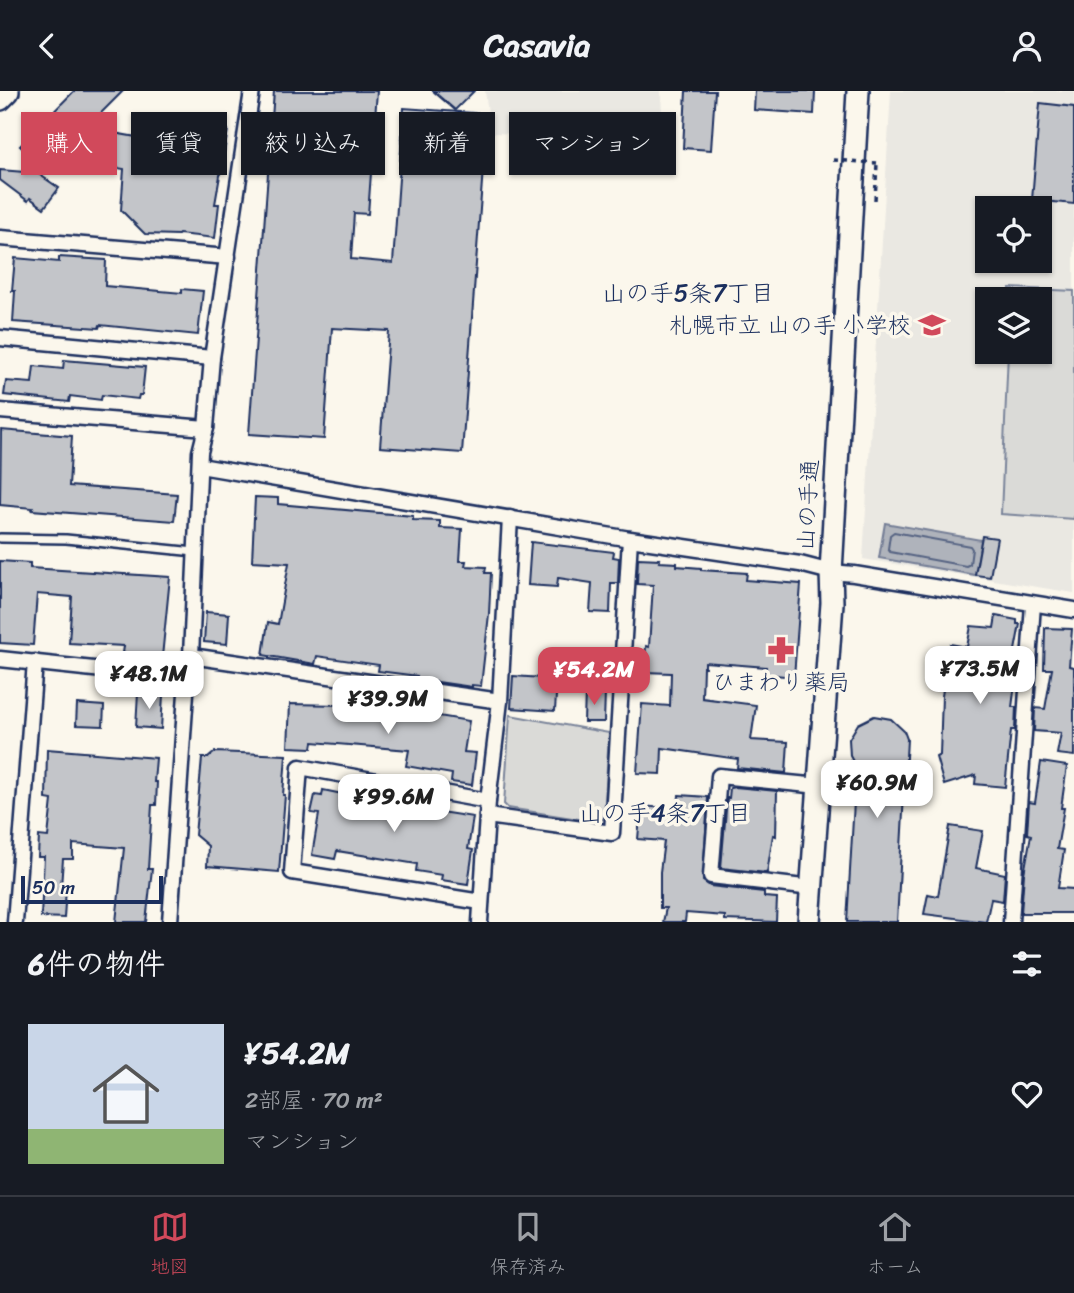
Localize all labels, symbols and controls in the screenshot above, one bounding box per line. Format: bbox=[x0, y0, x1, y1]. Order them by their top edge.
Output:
text: Casavia bbox=[484, 17, 590, 74]
icon: back bbox=[28, 27, 66, 65]
icon: person bbox=[1008, 27, 1046, 65]
chip: 購入 bbox=[21, 112, 117, 175]
chip: 賃貸 bbox=[131, 112, 227, 175]
chip: 絞り込み bbox=[241, 112, 385, 175]
chip: 新着 bbox=[399, 112, 495, 175]
chip: マンション bbox=[509, 112, 676, 175]
map controls bbox=[975, 196, 1052, 364]
button: locate bbox=[975, 196, 1052, 273]
district label: 山の手5条7丁目 bbox=[602, 272, 774, 314]
button: layers bbox=[975, 287, 1052, 364]
place label: 札幌市立 山の手 小学校 bbox=[669, 305, 911, 346]
school or university icon: 札幌市立 山の手 小学校 bbox=[917, 310, 947, 340]
street label: 山の手通 bbox=[785, 458, 831, 552]
pharmacy icon: ひまわり薬局 bbox=[766, 635, 796, 665]
pin: ¥54.2M bbox=[537, 647, 651, 707]
pin: ¥73.5M bbox=[923, 647, 1037, 706]
text: ¥73.5M bbox=[941, 648, 1019, 689]
text: ¥54.2M bbox=[554, 649, 634, 690]
pin: ¥48.1M bbox=[92, 651, 206, 711]
text: ¥48.1M bbox=[111, 653, 187, 694]
place label: ひまわり薬局 bbox=[712, 662, 850, 703]
pin: ¥39.9M bbox=[331, 677, 445, 736]
text: ¥39.9M bbox=[348, 678, 428, 719]
pin: ¥60.9M bbox=[820, 761, 934, 820]
text: ¥60.9M bbox=[837, 762, 917, 803]
pin: ¥99.6M bbox=[337, 775, 451, 834]
text: ¥99.6M bbox=[354, 776, 434, 817]
district label: 山の手4条7丁目 bbox=[579, 792, 751, 834]
text: 50 m bbox=[32, 871, 75, 904]
scale bar bbox=[21, 873, 163, 905]
text: 6件の物件 bbox=[28, 937, 165, 991]
icon: filters bbox=[1008, 945, 1046, 983]
text: ¥54.2M bbox=[245, 1026, 350, 1080]
icon: home bbox=[84, 1052, 168, 1136]
icon: heart bbox=[1008, 1075, 1046, 1113]
text: 2部屋 · 70 m² bbox=[245, 1080, 383, 1121]
text: マンション bbox=[245, 1121, 359, 1162]
tab: 地図 bbox=[151, 1208, 189, 1283]
tab: 保存済み bbox=[490, 1208, 566, 1283]
tab: ホーム bbox=[867, 1208, 923, 1283]

